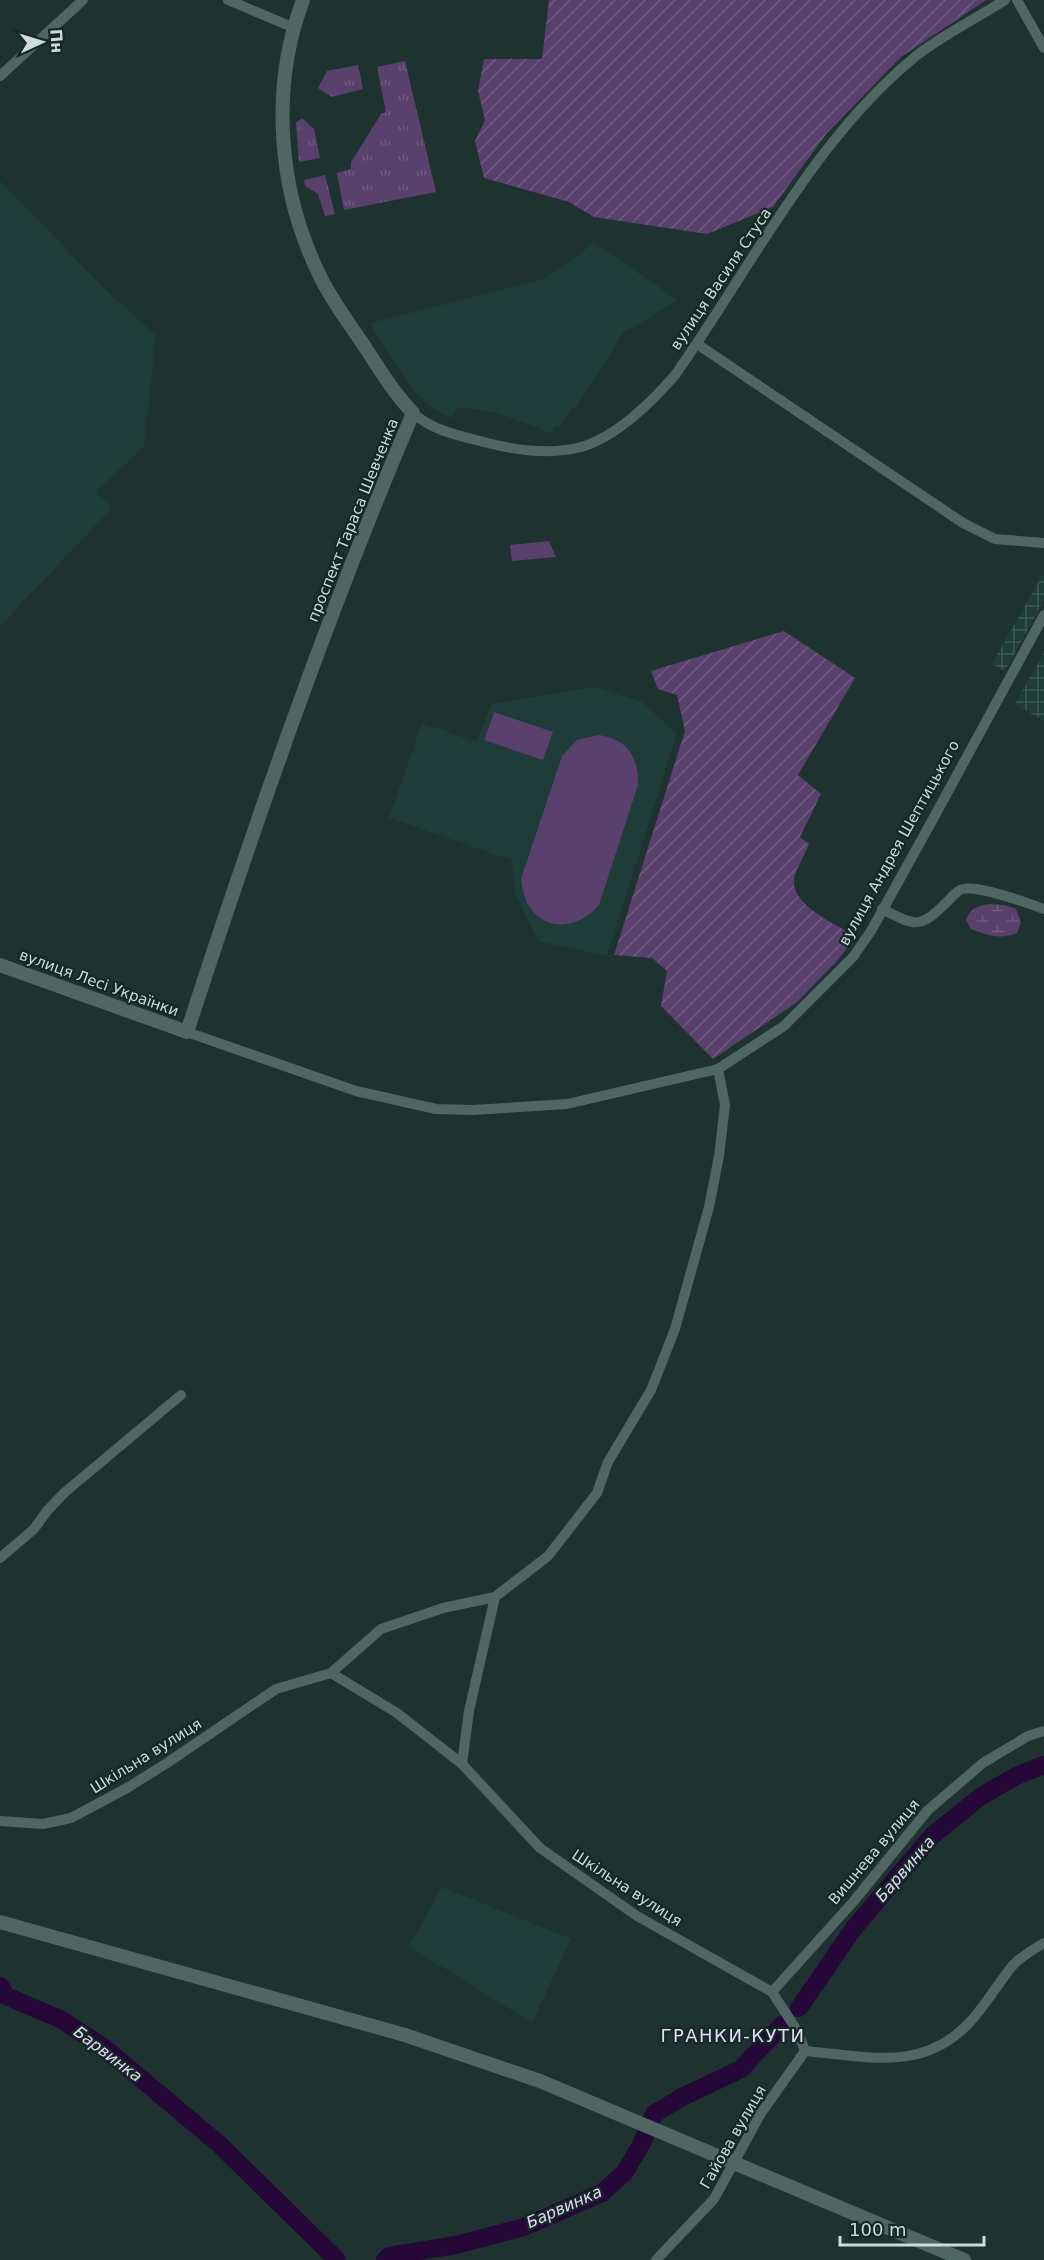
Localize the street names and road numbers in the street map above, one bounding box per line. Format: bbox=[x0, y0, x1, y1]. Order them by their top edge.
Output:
street label: вулиця Василя Стуса bbox=[667, 205, 775, 353]
street label: проспект Тараса Шевченка bbox=[304, 416, 402, 624]
street label: вулиця Андрея Шептицького bbox=[835, 737, 963, 949]
street label: вулиця Лесі Українки bbox=[17, 946, 181, 1020]
street label: Шкільна вулиця bbox=[87, 1715, 205, 1797]
street label: Вишнева вулиця bbox=[825, 1796, 923, 1908]
street label: Шкільна вулиця bbox=[569, 1846, 685, 1930]
street label: Гайова вулиця bbox=[696, 2082, 770, 2192]

